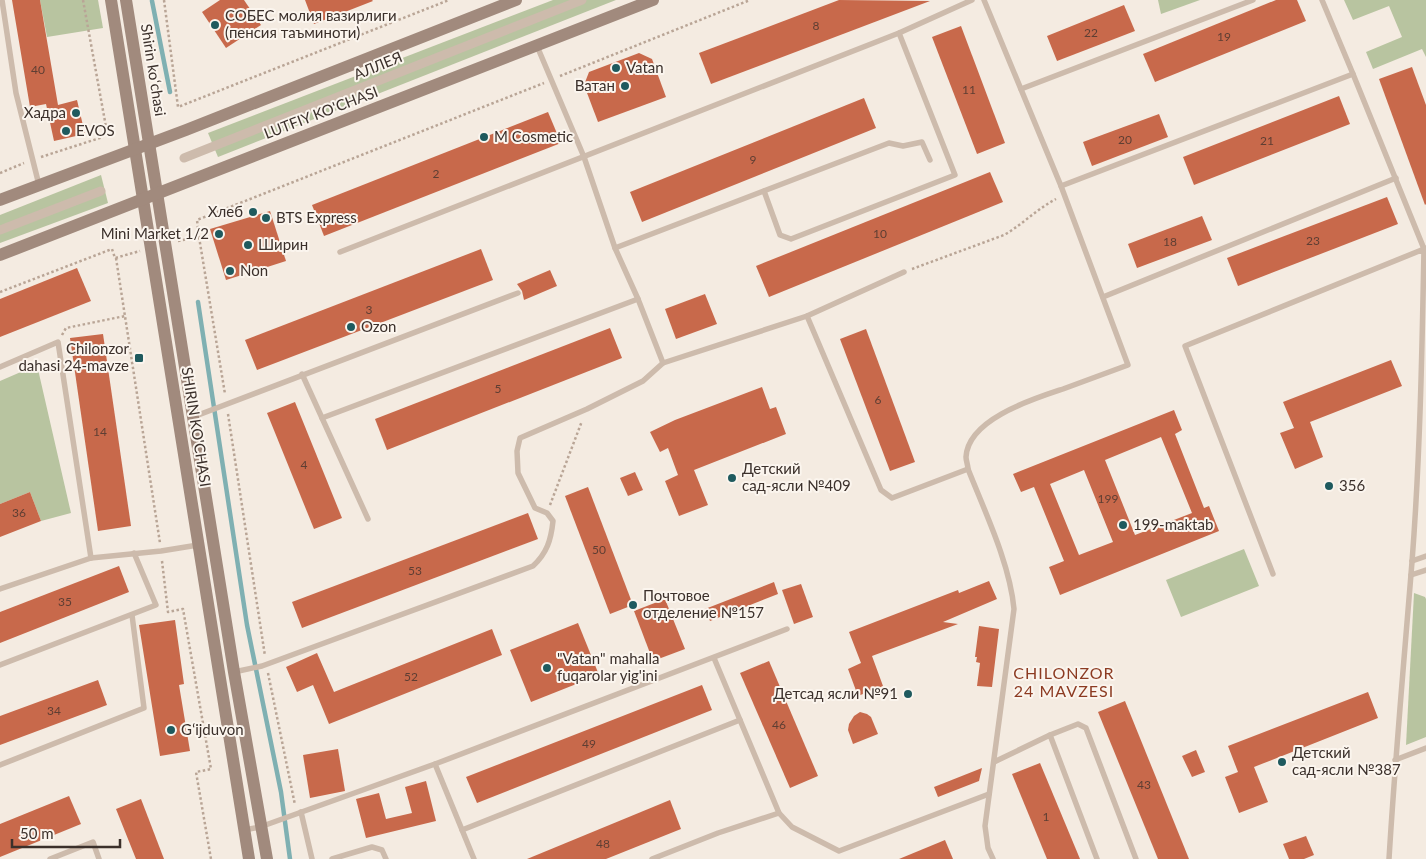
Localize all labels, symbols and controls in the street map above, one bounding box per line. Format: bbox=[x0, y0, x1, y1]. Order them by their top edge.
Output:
place label: СОБЕС молия вазирлиги (пенсия таъминоти) bbox=[225, 6, 397, 41]
house number: 8 bbox=[813, 18, 820, 33]
marker: СОБЕС молия вазирлиги (пенсия таъминоти) bbox=[209, 19, 221, 31]
street label: Shirin koʻchasi bbox=[138, 22, 170, 117]
house number: 22 bbox=[1084, 25, 1098, 40]
house number: 19 bbox=[1217, 29, 1231, 44]
street label: АЛЛЕЯ bbox=[351, 47, 405, 83]
place label: Vatan bbox=[626, 58, 664, 76]
house number: 40 bbox=[31, 62, 45, 77]
marker: Vatan bbox=[610, 62, 622, 74]
place label: Ватан bbox=[575, 76, 615, 94]
marker: Ватан bbox=[619, 80, 631, 92]
street label: LUTFIY KO'CHASI bbox=[261, 82, 380, 142]
house number: 11 bbox=[962, 82, 976, 97]
place label: Хадра bbox=[24, 103, 66, 121]
marker: Хадра bbox=[70, 107, 82, 119]
place label: EVOS bbox=[76, 121, 115, 139]
marker: EVOS bbox=[60, 125, 72, 137]
place label: M Cosmetic bbox=[494, 127, 573, 145]
marker: M Cosmetic bbox=[478, 131, 490, 143]
house number: 20 bbox=[1118, 132, 1132, 147]
house number: 21 bbox=[1260, 133, 1274, 148]
house number: 9 bbox=[750, 152, 757, 167]
house number: 2 bbox=[433, 166, 440, 181]
place label: Хлеб bbox=[208, 202, 243, 220]
marker: Хлеб bbox=[247, 206, 259, 218]
place label: BTS Express bbox=[276, 208, 357, 226]
marker: BTS Express bbox=[260, 212, 272, 224]
place label: Mini Market 1/2 bbox=[101, 224, 209, 242]
house number: 10 bbox=[873, 226, 887, 241]
marker: Mini Market 1/2 bbox=[213, 228, 225, 240]
house number: 23 bbox=[1306, 233, 1320, 248]
house number: 18 bbox=[1163, 234, 1177, 249]
place label: Ширин bbox=[258, 235, 308, 253]
marker: Ширин bbox=[242, 239, 254, 251]
place label: Non bbox=[240, 261, 268, 279]
marker: Non bbox=[224, 265, 236, 277]
house number: 3 bbox=[366, 302, 373, 317]
place label: Ozon bbox=[361, 317, 396, 335]
marker: Ozon bbox=[345, 321, 357, 333]
place label: Chilonzor dahasi 24-mavze bbox=[18, 339, 130, 374]
marker: Chilonzor dahasi 24-mavze bbox=[133, 352, 145, 364]
street label: SHIRIN KO'CHASI bbox=[179, 366, 215, 488]
house number: 5 bbox=[495, 381, 502, 396]
house number: 6 bbox=[875, 392, 882, 407]
house number: 14 bbox=[93, 424, 107, 439]
house number: 4 bbox=[301, 457, 308, 472]
place label: Детский сад-ясли №409 bbox=[742, 459, 851, 494]
marker: Детский сад-ясли №409 bbox=[726, 472, 738, 484]
place label: 356 bbox=[1339, 476, 1365, 494]
marker: 356 bbox=[1323, 480, 1335, 492]
house number: 199 bbox=[1098, 491, 1118, 506]
house number: 36 bbox=[12, 505, 26, 520]
place label: 199-maktab bbox=[1133, 515, 1213, 533]
marker: 199-maktab bbox=[1117, 519, 1129, 531]
house number: 50 bbox=[592, 542, 606, 557]
house number: 53 bbox=[408, 563, 422, 578]
place label: Почтовое отделение №157 bbox=[643, 586, 764, 621]
house number: 35 bbox=[58, 594, 72, 609]
marker: Почтовое отделение №157 bbox=[627, 599, 639, 611]
place label: "Vatan" mahalla fuqarolar yig'ini bbox=[557, 649, 660, 684]
marker: "Vatan" mahalla fuqarolar yig'ini bbox=[541, 662, 553, 674]
district label: CHILONZOR 24 MAVZESI bbox=[1013, 663, 1115, 700]
house number: 52 bbox=[404, 669, 418, 684]
place label: Детсад ясли №91 bbox=[773, 684, 898, 702]
marker: Детсад ясли №91 bbox=[902, 688, 914, 700]
house number: 34 bbox=[47, 703, 61, 718]
house number: 46 bbox=[772, 717, 786, 732]
place label: Gʻijduvon bbox=[181, 720, 244, 738]
marker: Gʻijduvon bbox=[165, 724, 177, 736]
house number: 49 bbox=[582, 736, 596, 751]
place label: Детский сад-ясли №387 bbox=[1292, 743, 1401, 778]
marker: Детский сад-ясли №387 bbox=[1276, 756, 1288, 768]
house number: 43 bbox=[1137, 777, 1151, 792]
house number: 1 bbox=[1043, 809, 1050, 824]
scale bar bbox=[12, 816, 120, 848]
text: 50 m bbox=[20, 824, 54, 842]
house number: 48 bbox=[596, 836, 610, 851]

